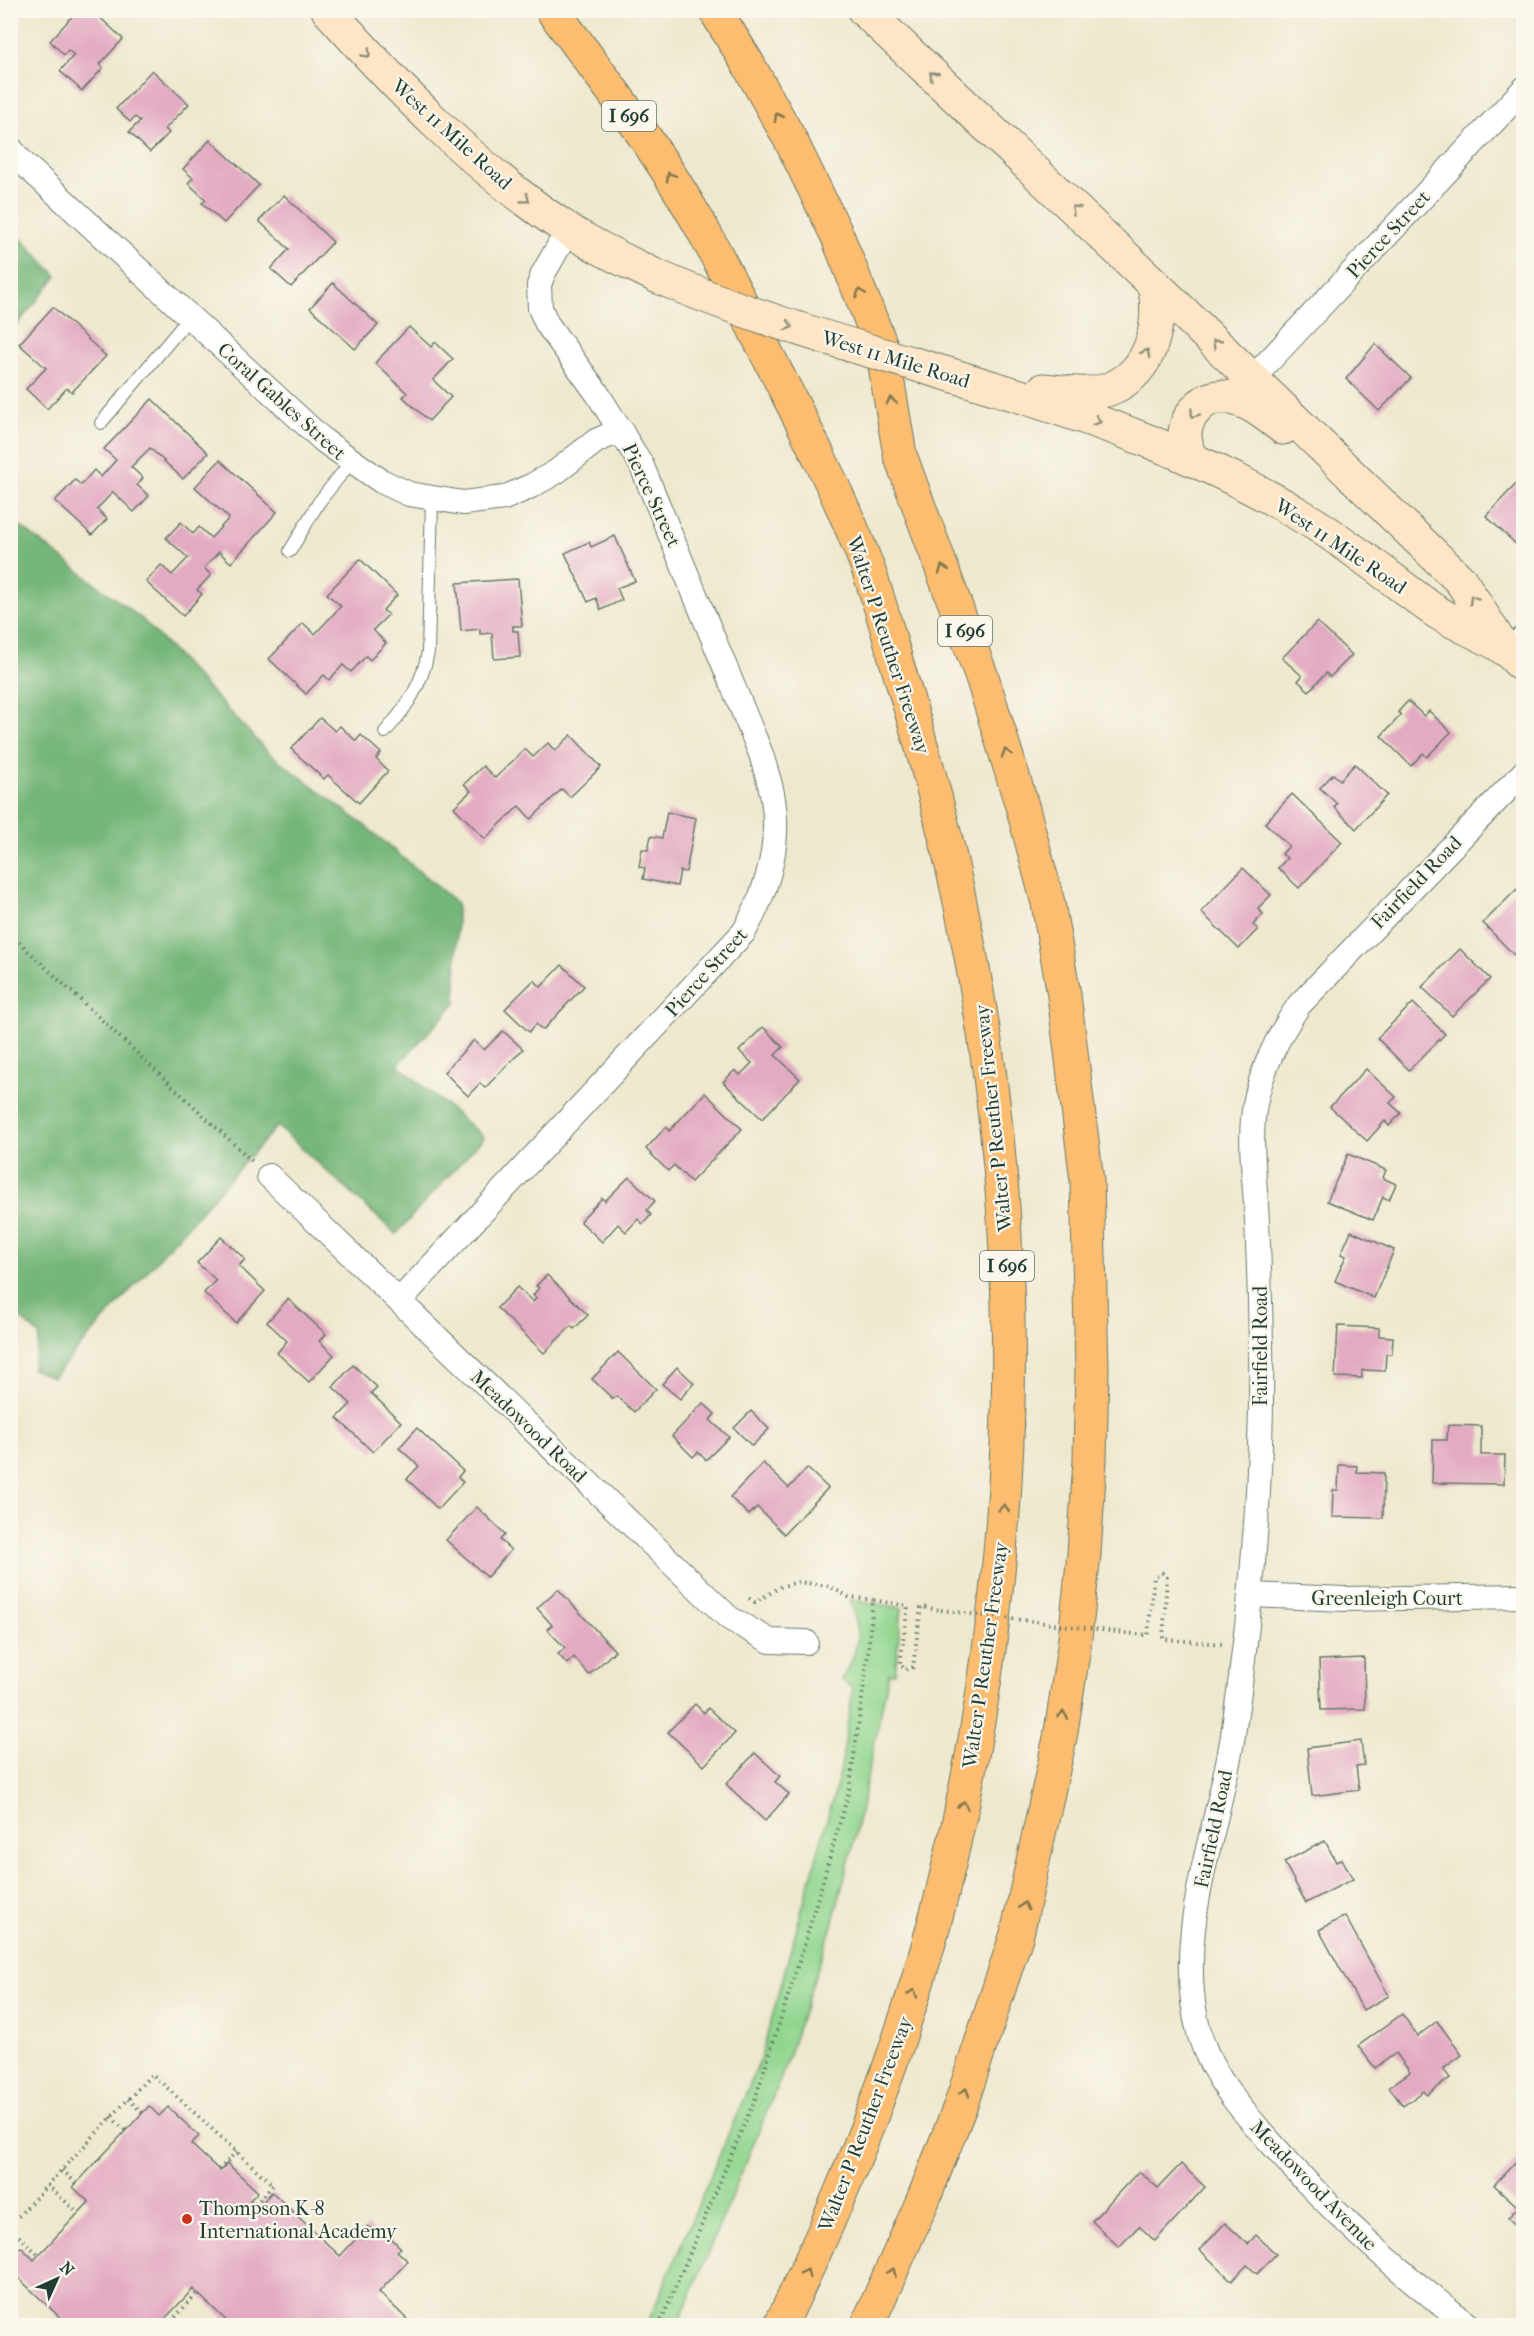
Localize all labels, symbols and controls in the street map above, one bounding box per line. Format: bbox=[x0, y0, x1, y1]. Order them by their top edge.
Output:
one-way arrow bbox=[360, 47, 371, 57]
one-way arrow bbox=[930, 71, 940, 82]
street label: West 11 Mile Road bbox=[386, 74, 517, 195]
road number: I 696 bbox=[602, 101, 656, 131]
one-way arrow bbox=[774, 113, 785, 123]
one-way arrow bbox=[665, 172, 677, 182]
street label: Pierce Street bbox=[1342, 186, 1435, 283]
one-way arrow bbox=[519, 192, 530, 203]
one-way arrow bbox=[1072, 205, 1083, 216]
one-way arrow bbox=[855, 288, 868, 299]
one-way arrow bbox=[783, 319, 794, 331]
street label: West 11 Mile Road bbox=[818, 326, 974, 393]
street label: Coral Gables Street bbox=[213, 338, 350, 465]
one-way arrow bbox=[1213, 340, 1224, 351]
one-way arrow bbox=[1139, 348, 1151, 359]
one-way arrow bbox=[885, 397, 898, 407]
one-way arrow bbox=[1190, 408, 1201, 419]
one-way arrow bbox=[1091, 413, 1102, 426]
street label: Pierce Street bbox=[617, 440, 686, 551]
street label: West 11 Mile Road bbox=[1270, 493, 1412, 600]
street label: Walter P Reuther Freeway bbox=[842, 532, 935, 759]
one-way arrow bbox=[937, 564, 950, 575]
one-way arrow bbox=[1468, 595, 1480, 605]
road number: I 696 bbox=[938, 616, 992, 646]
one-way arrow bbox=[1001, 748, 1013, 759]
street label: Fairfield Road bbox=[1366, 830, 1467, 934]
street label: Pierce Street bbox=[660, 923, 752, 1022]
street label: Walter P Reuther Freeway bbox=[970, 1002, 1017, 1234]
road number: I 696 bbox=[980, 1251, 1034, 1281]
street label: Fairfield Road bbox=[1249, 1285, 1272, 1406]
street label: Meadowood Road bbox=[466, 1365, 592, 1488]
one-way arrow bbox=[997, 1503, 1010, 1512]
street label: Walter P Reuther Freeway bbox=[958, 1539, 1013, 1771]
street label: Greenleigh Court bbox=[1311, 1587, 1463, 1610]
one-way arrow bbox=[1056, 1710, 1069, 1720]
street label: Fairfield Road bbox=[1190, 1767, 1237, 1890]
one-way arrow bbox=[955, 1800, 968, 1810]
one-way arrow bbox=[1016, 1901, 1029, 1911]
one-way arrow bbox=[906, 1988, 919, 1999]
street label: Walter P Reuther Freeway bbox=[813, 2012, 918, 2236]
one-way arrow bbox=[958, 2087, 970, 2098]
street label: Meadowood Avenue bbox=[1246, 2115, 1382, 2255]
place label: Thompson K-8 International Academy bbox=[199, 2197, 398, 2243]
marker: Thompson K-8 International Academy bbox=[180, 2212, 194, 2226]
north arrow bbox=[27, 2249, 87, 2309]
text: N bbox=[56, 2258, 79, 2280]
one-way arrow bbox=[798, 2268, 810, 2279]
one-way arrow bbox=[885, 2268, 897, 2279]

